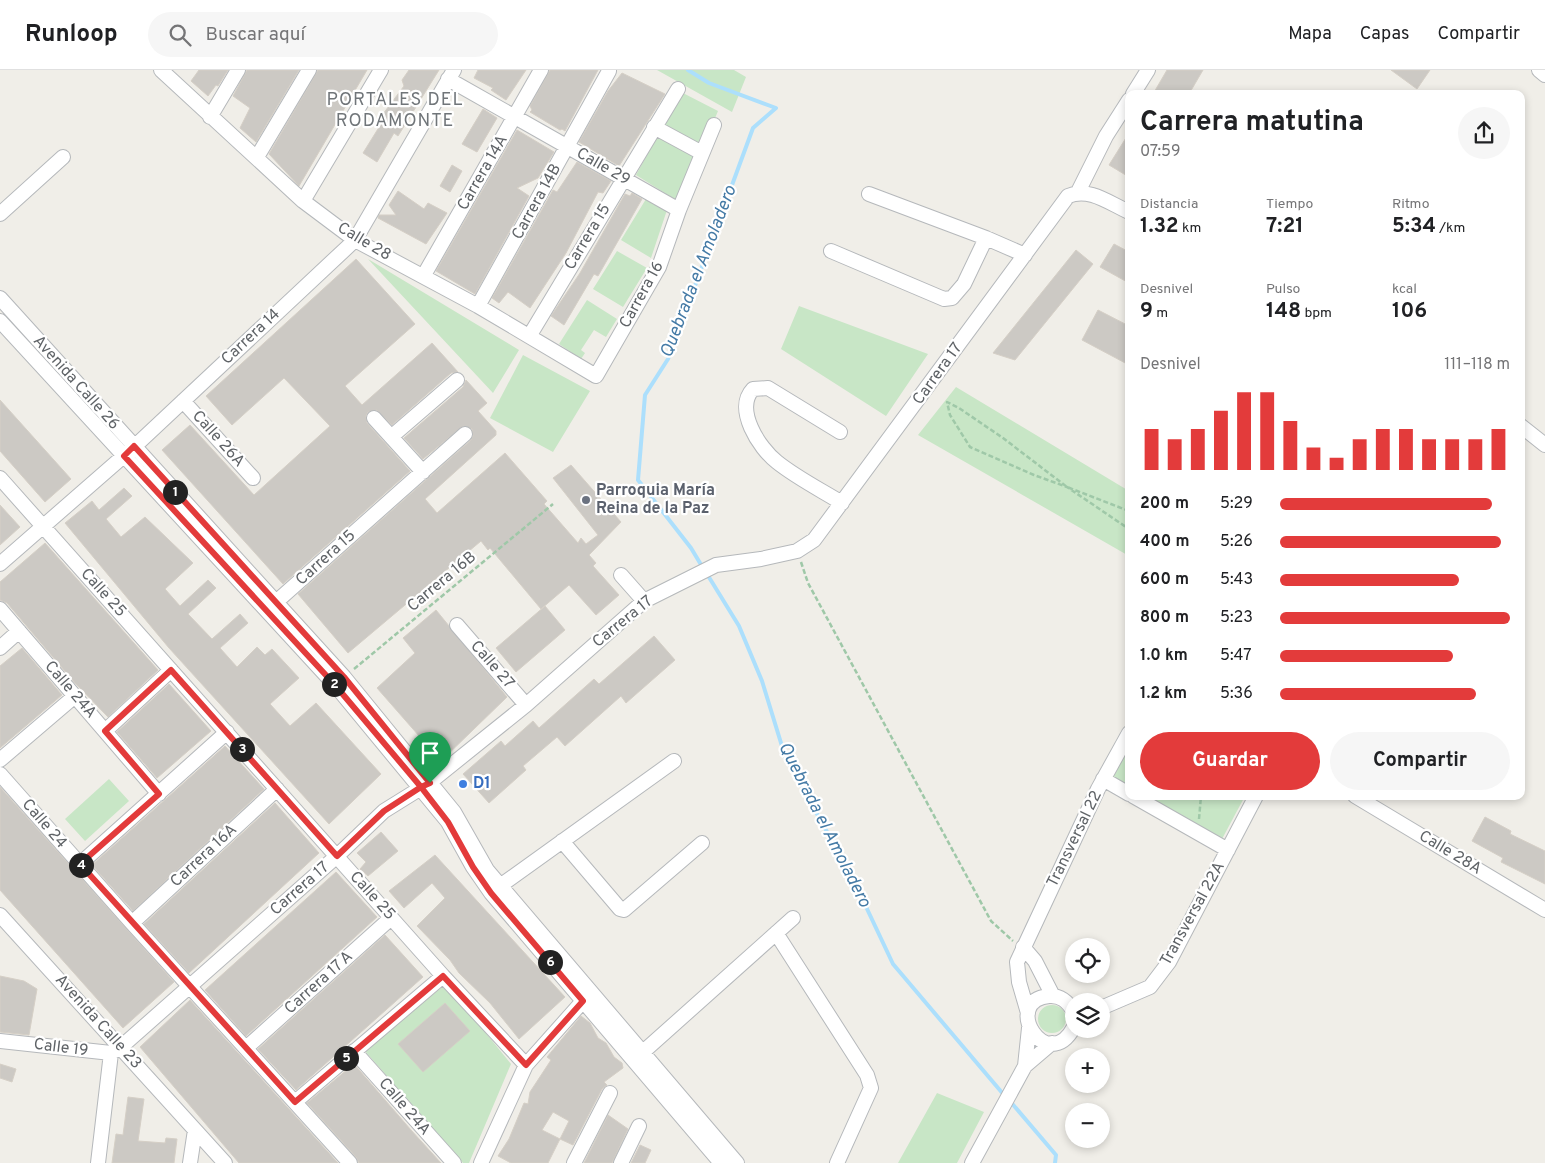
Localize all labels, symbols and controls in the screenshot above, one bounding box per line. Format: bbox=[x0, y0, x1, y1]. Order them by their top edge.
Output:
search box bbox=[148, 12, 498, 57]
text: Runloop bbox=[25, 20, 118, 50]
icon: search bbox=[166, 21, 194, 49]
text: Buscar aquí bbox=[206, 23, 305, 47]
text: Mapa bbox=[1288, 23, 1332, 46]
text: Capas bbox=[1360, 23, 1409, 46]
text: Compartir bbox=[1437, 23, 1520, 46]
district label: PORTALES DEL RODAMONTE bbox=[327, 89, 463, 133]
text: Carrera matutina bbox=[1140, 105, 1364, 141]
button: share bbox=[1458, 107, 1510, 159]
street label: Carrera 14A bbox=[453, 132, 513, 214]
text: 07:59 bbox=[1140, 142, 1180, 162]
street label: Calle 29 bbox=[573, 144, 633, 190]
street label: Carrera 14B bbox=[508, 160, 566, 244]
water label: Quebrada el Amoladero bbox=[656, 182, 743, 361]
text: Distancia bbox=[1140, 196, 1198, 213]
text: Tiempo bbox=[1266, 196, 1313, 213]
text: Ritmo bbox=[1392, 196, 1429, 213]
street label: Carrera 15 bbox=[560, 200, 616, 274]
text: 1.32 bbox=[1140, 213, 1179, 240]
text: 7:21 bbox=[1266, 213, 1304, 240]
text: 5:34 bbox=[1392, 213, 1436, 240]
street label: Calle 28 bbox=[334, 218, 394, 266]
text: km bbox=[1179, 220, 1201, 237]
text: /km bbox=[1436, 220, 1465, 237]
street label: Carrera 16 bbox=[615, 258, 669, 332]
text: Desnivel bbox=[1140, 281, 1193, 298]
text: Pulso bbox=[1266, 281, 1300, 298]
text: kcal bbox=[1392, 281, 1417, 298]
text: 9 bbox=[1140, 298, 1153, 325]
text: 148 bbox=[1266, 298, 1301, 325]
text: 106 bbox=[1392, 298, 1427, 325]
street label: Carrera 14 bbox=[217, 305, 285, 369]
text: m bbox=[1153, 305, 1168, 322]
text: bpm bbox=[1301, 305, 1332, 322]
street label: Avenida Calle 26 bbox=[28, 332, 124, 434]
street label: Carrera 17 bbox=[909, 339, 967, 409]
text: Desnivel bbox=[1140, 355, 1201, 375]
text: 111–118 m bbox=[1444, 355, 1510, 375]
street label: Calle 26A bbox=[187, 407, 249, 472]
pin: 1 bbox=[162, 480, 188, 504]
place label: Parroquia María Reina de la Paz bbox=[596, 481, 715, 519]
text: 1 bbox=[173, 484, 178, 501]
marker: Parroquia María Reina de la Paz bbox=[580, 494, 592, 506]
text: 200 m bbox=[1140, 494, 1189, 514]
text: 5:29 bbox=[1220, 494, 1253, 514]
street label: Carrera 15 bbox=[292, 526, 360, 590]
text: 400 m bbox=[1140, 532, 1189, 552]
text: 5:26 bbox=[1220, 532, 1253, 552]
street label: Carrera 16B bbox=[403, 547, 481, 617]
street label: Calle 25 bbox=[76, 564, 130, 622]
text: 600 m bbox=[1140, 570, 1189, 590]
text: 5:43 bbox=[1220, 570, 1253, 590]
street label: Carrera 17 bbox=[589, 592, 657, 652]
text: 800 m bbox=[1140, 608, 1189, 628]
text: 5:23 bbox=[1220, 608, 1253, 628]
street label: Calle 27 bbox=[466, 637, 518, 693]
text: 1.0 km bbox=[1140, 646, 1188, 666]
text: 5:47 bbox=[1220, 646, 1252, 666]
street label: Calle 24A bbox=[40, 657, 100, 723]
pin: 2 bbox=[322, 672, 346, 696]
text: 2 bbox=[330, 676, 339, 693]
text: 1.2 km bbox=[1140, 684, 1187, 704]
text: 5:36 bbox=[1220, 684, 1253, 704]
pin bbox=[409, 732, 451, 783]
button: Guardar bbox=[1140, 732, 1320, 790]
button: Compartir bbox=[1330, 732, 1510, 790]
pin: 3 bbox=[230, 736, 254, 762]
water label: Quebrada el Amoladero bbox=[772, 738, 876, 912]
icon: arrive bbox=[416, 739, 444, 767]
text: 3 bbox=[238, 741, 247, 758]
place label: D1 bbox=[473, 774, 491, 794]
marker: D1 bbox=[457, 778, 469, 790]
street label: Transversal 22 bbox=[1043, 787, 1107, 891]
street label: Calle 24 bbox=[17, 795, 71, 853]
street label: Carrera 16A bbox=[167, 820, 242, 892]
street label: Calle 28A bbox=[1415, 826, 1485, 880]
pin: 4 bbox=[68, 852, 94, 878]
text: 4 bbox=[77, 857, 86, 874]
street label: Carrera 17 bbox=[266, 858, 334, 920]
street label: Transversal 22A bbox=[1156, 858, 1230, 969]
street label: Calle 25 bbox=[345, 867, 399, 925]
map controls bbox=[1065, 938, 1110, 1148]
button: locate bbox=[1065, 938, 1110, 983]
street label: Carrera 17 A bbox=[281, 947, 358, 1019]
pin: 6 bbox=[538, 950, 562, 974]
text: 6 bbox=[546, 954, 555, 971]
street label: Avenida Calle 23 bbox=[50, 971, 146, 1073]
button: layers bbox=[1065, 993, 1110, 1038]
street label: Calle 19 bbox=[32, 1035, 90, 1061]
pin: 5 bbox=[334, 1046, 358, 1070]
button: + bbox=[1065, 1048, 1110, 1093]
text: 5 bbox=[342, 1050, 351, 1067]
street label: Calle 24A bbox=[374, 1074, 434, 1140]
button: − bbox=[1065, 1103, 1110, 1148]

